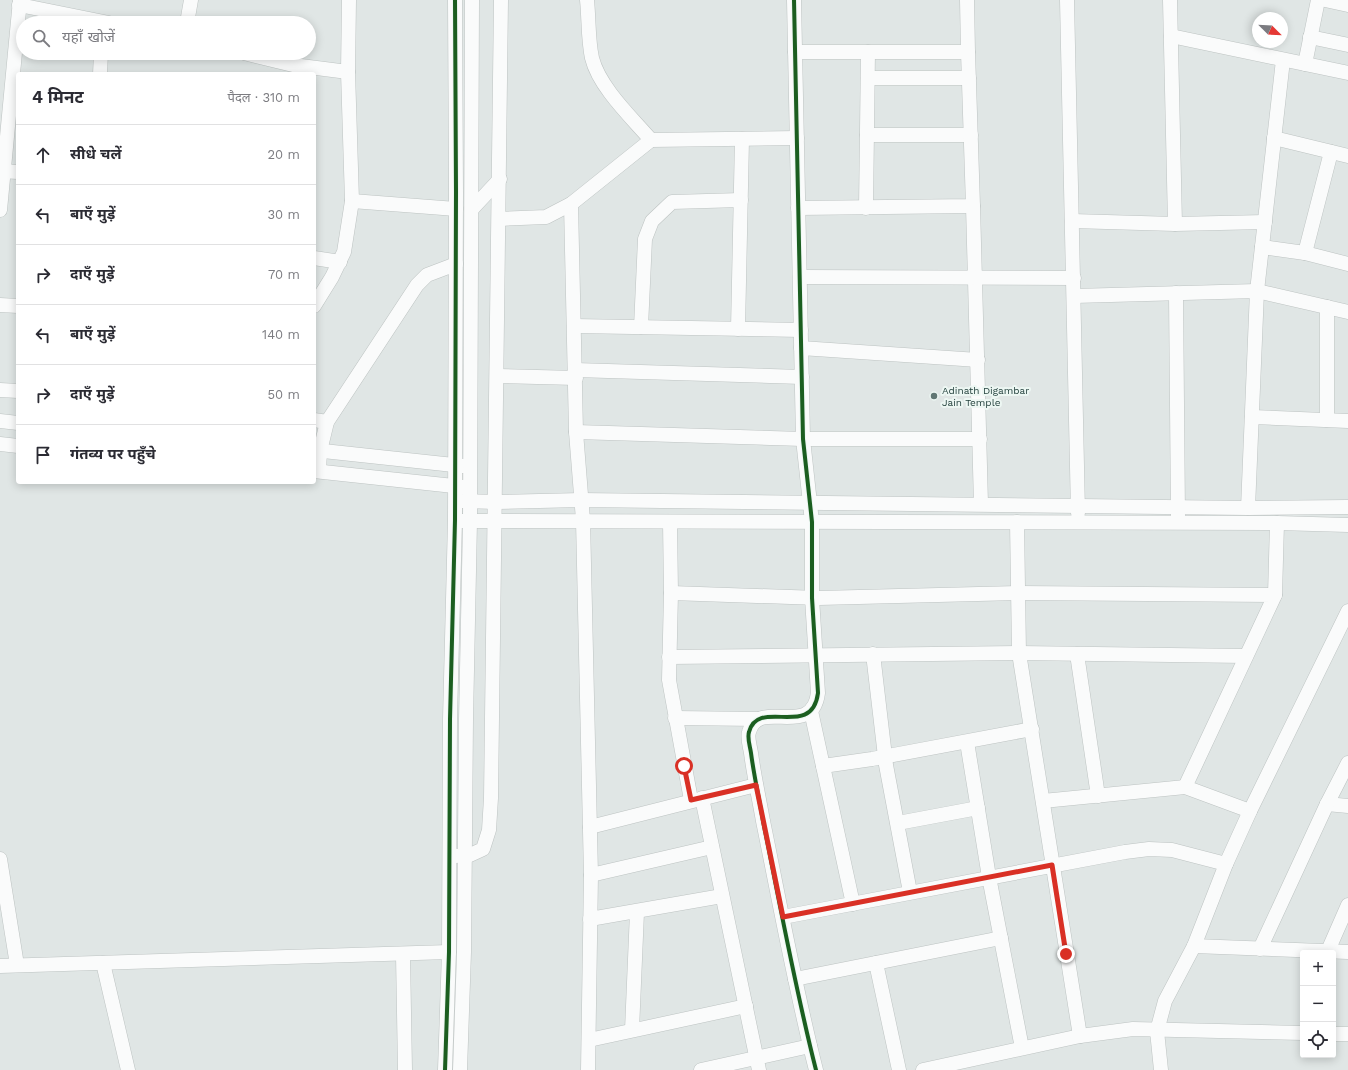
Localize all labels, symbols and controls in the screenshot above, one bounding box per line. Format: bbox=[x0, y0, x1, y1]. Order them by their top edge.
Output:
north arrow bbox=[1252, 12, 1288, 48]
search box bbox=[16, 16, 316, 60]
icon: search bbox=[30, 27, 52, 49]
text: यहाँ खोजें bbox=[62, 28, 115, 46]
text: 4 मिनट bbox=[32, 87, 84, 107]
text: पैदल · 310 m bbox=[228, 90, 300, 105]
icon: ahead bbox=[32, 144, 54, 166]
text: सीधे चलें bbox=[70, 145, 122, 163]
text: 20 m bbox=[268, 147, 300, 162]
icon: left bbox=[32, 204, 54, 226]
text: बाएँ मुड़ें bbox=[70, 205, 115, 223]
text: 30 m bbox=[268, 207, 300, 222]
icon: right bbox=[32, 264, 54, 286]
text: दाएँ मुड़ें bbox=[70, 265, 115, 283]
text: 70 m bbox=[268, 267, 300, 282]
icon: left bbox=[32, 324, 54, 346]
text: बाएँ मुड़ें bbox=[70, 325, 115, 343]
text: 140 m bbox=[262, 327, 300, 342]
icon: right bbox=[32, 384, 54, 406]
text: दाएँ मुड़ें bbox=[70, 385, 115, 403]
place label: Adinath Digambar Jain Temple bbox=[942, 385, 1029, 408]
text: 50 m bbox=[268, 387, 300, 402]
marker: Adinath Digambar Jain Temple bbox=[929, 391, 939, 401]
icon: arrive bbox=[32, 444, 54, 466]
text: गंतव्य पर पहुँचे bbox=[70, 445, 156, 463]
route start bbox=[675, 757, 693, 775]
route end bbox=[1057, 945, 1075, 963]
map controls bbox=[1300, 950, 1336, 1058]
button: + bbox=[1300, 950, 1336, 986]
button: − bbox=[1300, 986, 1336, 1022]
button: locate bbox=[1300, 1022, 1336, 1058]

